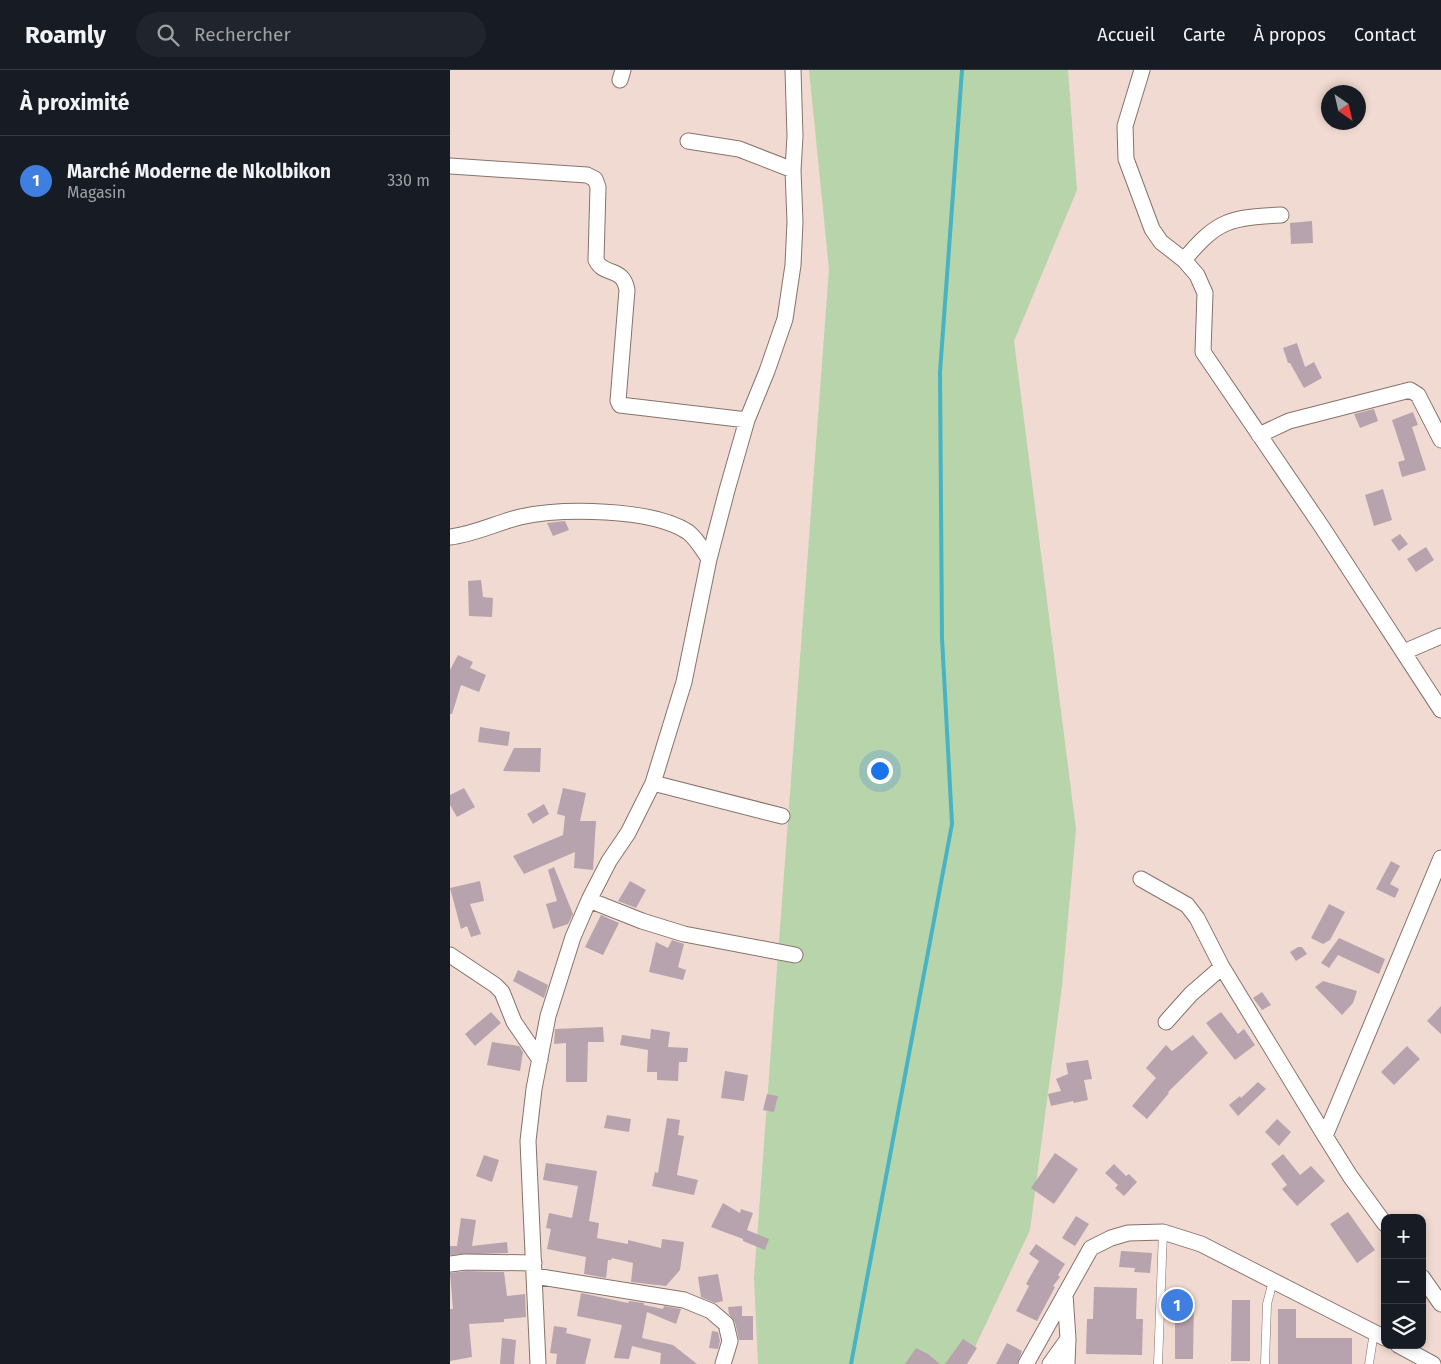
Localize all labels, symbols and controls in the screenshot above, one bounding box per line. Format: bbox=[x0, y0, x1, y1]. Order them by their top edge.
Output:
search box bbox=[136, 12, 486, 57]
text: Roamly bbox=[25, 21, 106, 49]
icon: search bbox=[154, 21, 182, 49]
text: Rechercher bbox=[194, 23, 291, 46]
text: Accueil bbox=[1097, 24, 1155, 46]
text: Carte bbox=[1183, 24, 1226, 46]
text: À propos bbox=[1254, 24, 1326, 46]
text: Contact bbox=[1354, 24, 1416, 46]
north arrow bbox=[1321, 85, 1366, 130]
text: À proximité bbox=[20, 90, 129, 116]
text: Marché Moderne de Nkolbikon bbox=[67, 160, 331, 183]
text: 1 bbox=[32, 171, 40, 190]
text: 330 m bbox=[387, 171, 430, 190]
text: Magasin bbox=[67, 183, 126, 202]
your location bbox=[867, 758, 893, 784]
map controls bbox=[1381, 1214, 1426, 1349]
button: + bbox=[1381, 1214, 1426, 1259]
button: − bbox=[1381, 1259, 1426, 1304]
pin: 1 bbox=[1161, 1286, 1193, 1324]
button: layers bbox=[1381, 1304, 1426, 1349]

